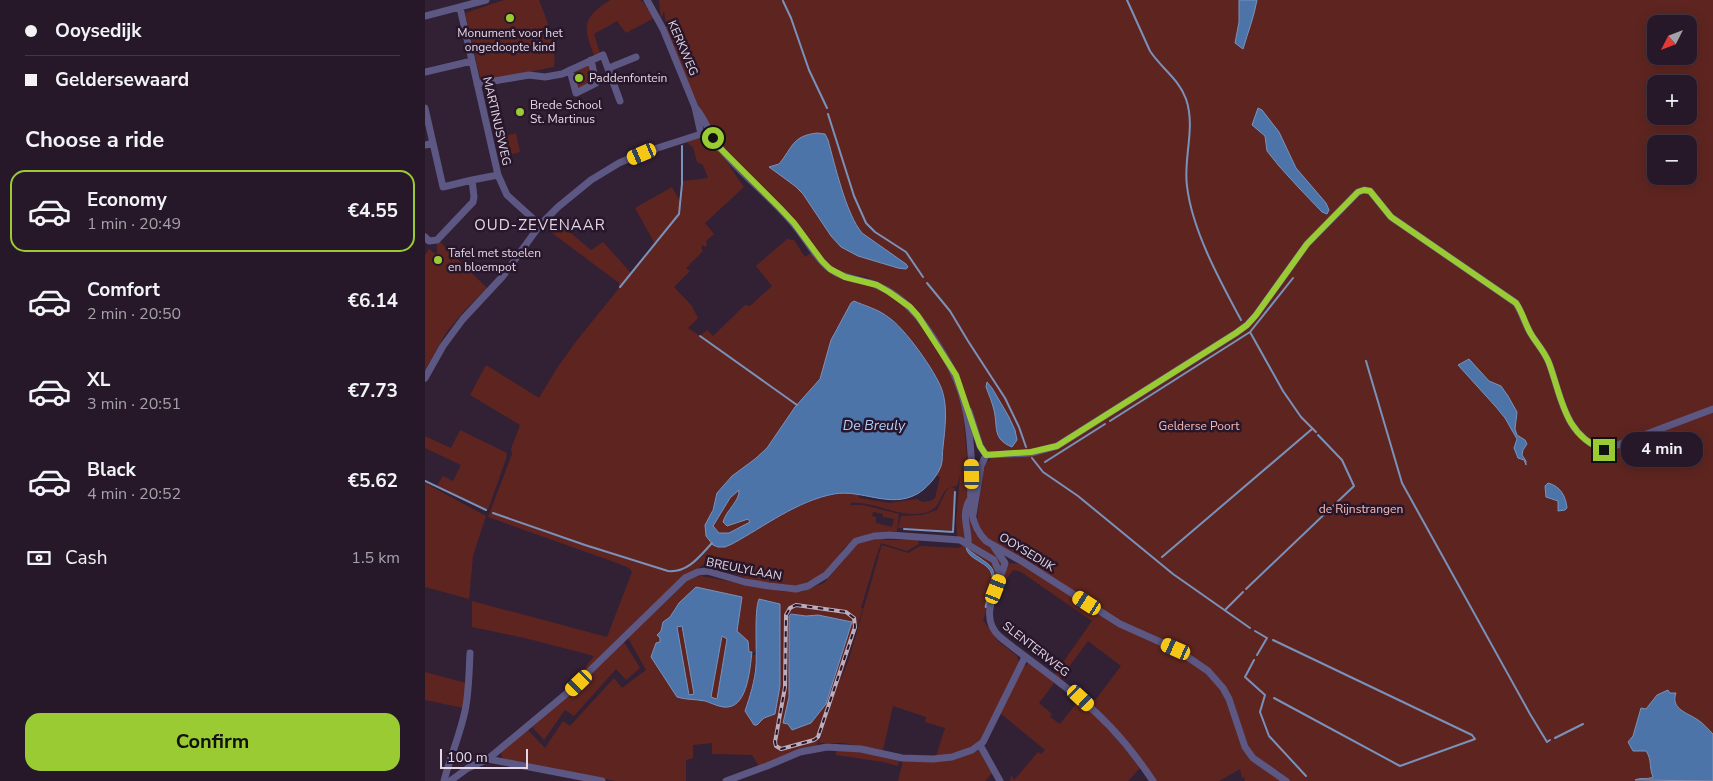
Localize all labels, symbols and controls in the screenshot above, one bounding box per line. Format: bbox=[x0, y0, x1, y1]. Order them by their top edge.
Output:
marker: Monument voor het ongedoopte kind bbox=[504, 12, 516, 24]
north arrow bbox=[1647, 15, 1697, 65]
map controls bbox=[1647, 15, 1697, 185]
text: Ooysedijk bbox=[55, 18, 141, 44]
street label: KERKWEG bbox=[664, 18, 702, 78]
place label: Monument voor het ongedoopte kind bbox=[457, 25, 564, 55]
text: Geldersewaard bbox=[55, 67, 189, 93]
place label: Paddenfontein bbox=[589, 70, 667, 86]
marker: Paddenfontein bbox=[573, 72, 585, 84]
street label: MARTINUSWEG bbox=[479, 75, 515, 167]
button: + bbox=[1647, 75, 1697, 125]
place label: Brede School St. Martinus bbox=[530, 97, 602, 127]
marker: Brede School St. Martinus bbox=[514, 106, 526, 118]
text: Choose a ride bbox=[25, 125, 164, 155]
route start bbox=[702, 127, 724, 149]
button: − bbox=[1647, 135, 1697, 185]
car bbox=[625, 141, 658, 167]
text: Economy bbox=[87, 187, 167, 213]
icon: car bbox=[27, 189, 72, 234]
text: €4.55 bbox=[348, 198, 398, 224]
text: 1 min · 20:49 bbox=[87, 213, 181, 235]
district label: OUD-ZEVENAAR bbox=[474, 215, 606, 235]
place label: Tafel met stoelen en bloempot bbox=[448, 245, 541, 275]
marker: Tafel met stoelen en bloempot bbox=[432, 254, 444, 266]
text: Comfort bbox=[87, 277, 160, 303]
icon: car bbox=[27, 279, 72, 324]
text: €6.14 bbox=[348, 288, 398, 314]
text: 2 min · 20:50 bbox=[87, 303, 181, 325]
text: XL bbox=[87, 367, 110, 393]
icon: car bbox=[27, 369, 72, 414]
text: €7.73 bbox=[348, 378, 398, 404]
text: 3 min · 20:51 bbox=[87, 393, 181, 415]
water label: De Breuly bbox=[843, 416, 906, 435]
park label: Gelderse Poort bbox=[1159, 418, 1240, 434]
callout: 4 min bbox=[1621, 432, 1704, 468]
text: 4 min bbox=[1641, 438, 1683, 460]
route end bbox=[1593, 439, 1615, 461]
text: Black bbox=[87, 457, 136, 483]
icon: car bbox=[27, 459, 72, 504]
car bbox=[964, 459, 979, 489]
text: €5.62 bbox=[348, 468, 398, 494]
text: 4 min · 20:52 bbox=[87, 483, 181, 505]
park label: de Rijnstrangen bbox=[1319, 501, 1403, 517]
street label: OOYSEDIJK bbox=[996, 529, 1058, 575]
icon: cash bbox=[25, 544, 53, 572]
text: Cash bbox=[65, 545, 107, 571]
text: 1.5 km bbox=[351, 547, 400, 569]
street label: BREULYLAAN bbox=[705, 554, 783, 584]
car bbox=[983, 572, 1008, 606]
car bbox=[1070, 589, 1103, 617]
street label: SLENTERWEG bbox=[999, 618, 1073, 680]
car bbox=[1159, 636, 1192, 662]
car bbox=[563, 667, 595, 699]
car bbox=[1064, 682, 1097, 714]
button: Confirm bbox=[25, 713, 400, 771]
scale bar bbox=[440, 746, 527, 769]
text: 100 m bbox=[447, 748, 488, 767]

